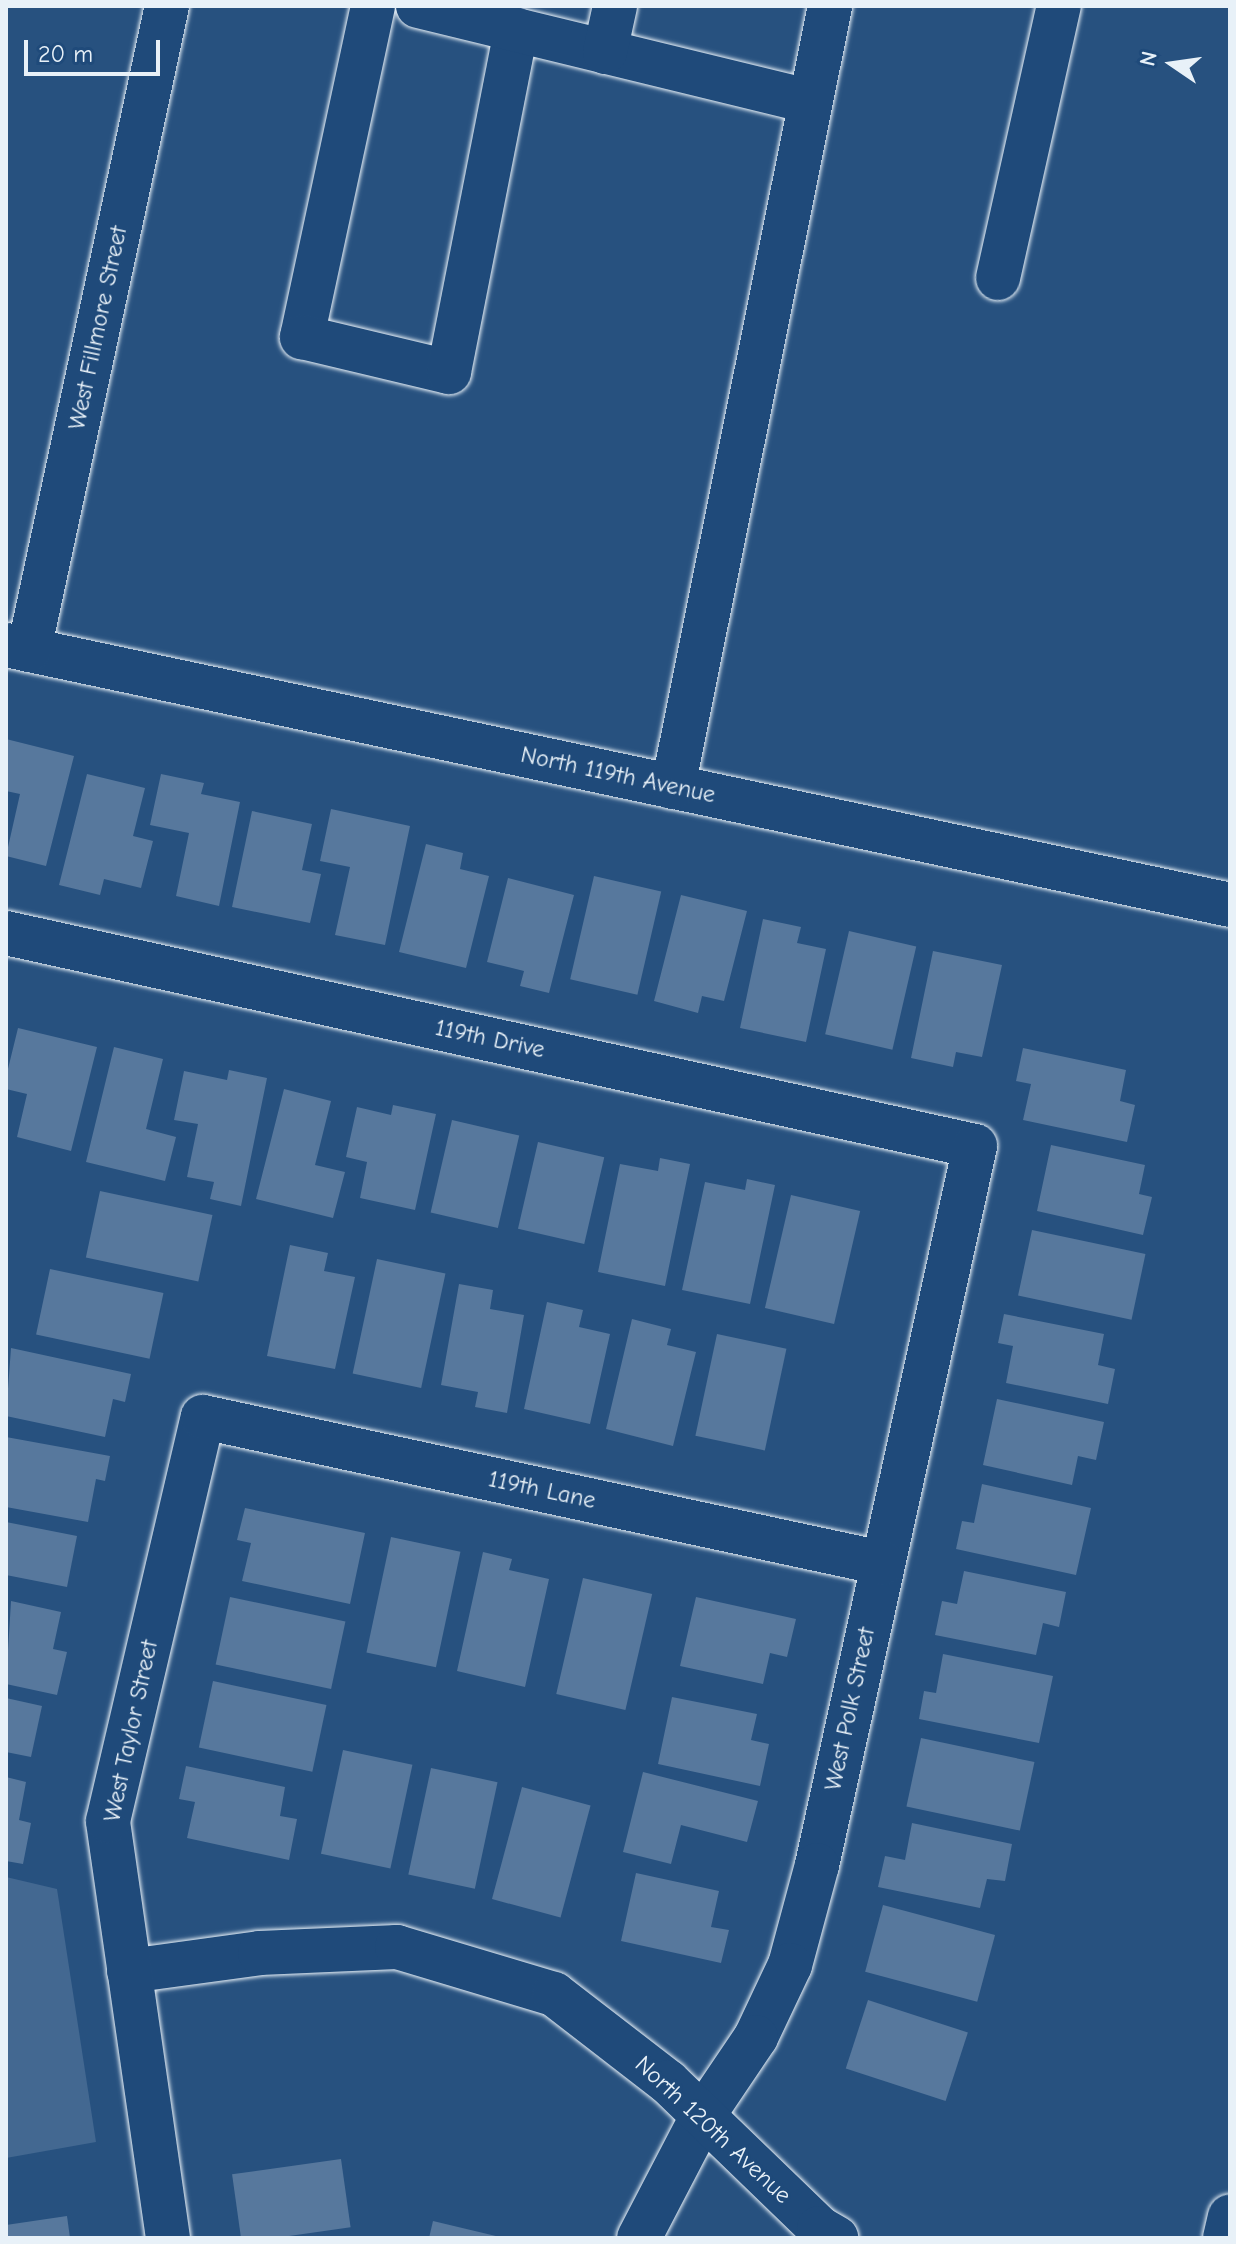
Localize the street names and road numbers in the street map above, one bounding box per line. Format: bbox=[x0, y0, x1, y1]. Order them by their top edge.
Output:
street label: West Fillmore Street bbox=[62, 223, 134, 433]
street label: North 119th Avenue bbox=[518, 740, 718, 810]
street label: 119th Drive bbox=[433, 1013, 547, 1065]
street label: 119th Lane bbox=[486, 1465, 598, 1515]
street label: West Polk Street bbox=[819, 1625, 881, 1793]
street label: West Taylor Street bbox=[98, 1637, 164, 1825]
street label: North 120th Avenue bbox=[629, 2050, 797, 2210]

